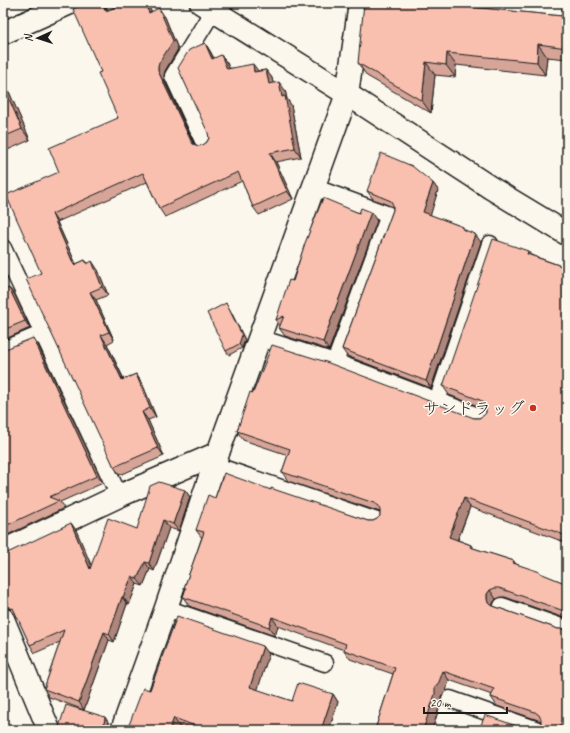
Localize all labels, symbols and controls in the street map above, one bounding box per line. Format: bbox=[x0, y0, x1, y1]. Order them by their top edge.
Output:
north arrow bbox=[18, 18, 58, 58]
text: N bbox=[21, 33, 35, 42]
place label: サンドラッグ bbox=[423, 398, 525, 419]
marker: サンドラッグ bbox=[528, 403, 538, 413]
scale bar bbox=[424, 689, 507, 715]
text: 20 m bbox=[430, 695, 452, 711]

